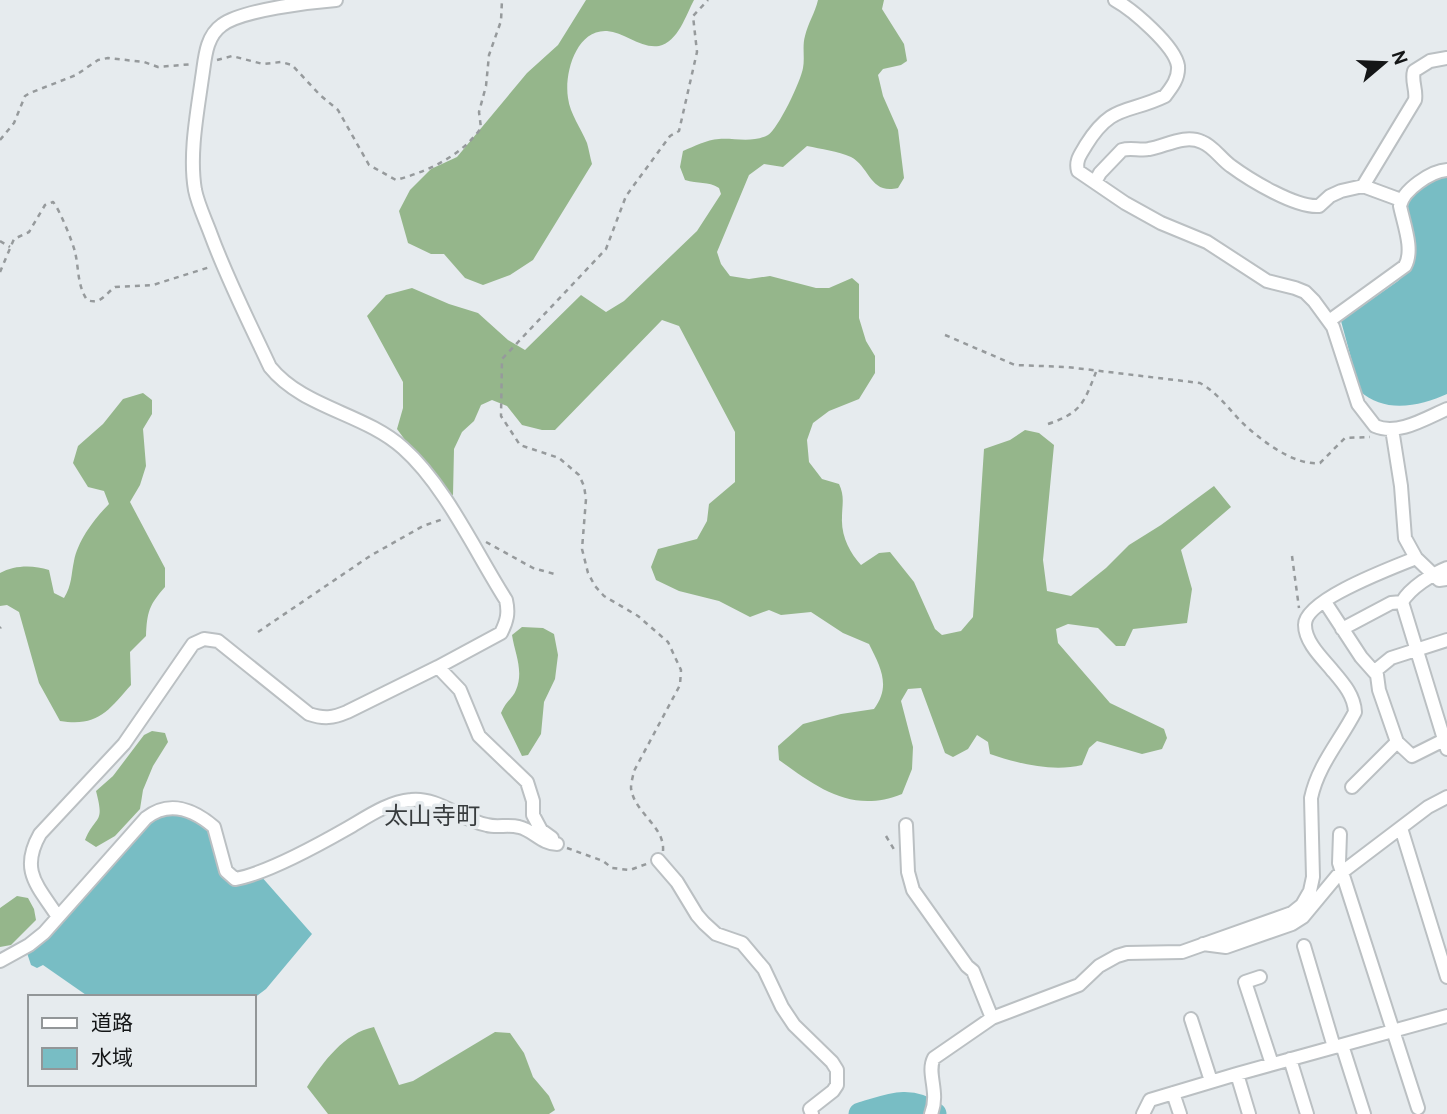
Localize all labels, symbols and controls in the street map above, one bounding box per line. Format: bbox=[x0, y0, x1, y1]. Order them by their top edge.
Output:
north arrow bbox=[1349, 28, 1419, 98]
text: N bbox=[1385, 48, 1412, 68]
district label: 太山寺町 bbox=[384, 803, 480, 833]
legend bbox=[28, 995, 256, 1086]
text: 道路 bbox=[91, 1011, 133, 1038]
text: 水域 bbox=[91, 1046, 133, 1073]

